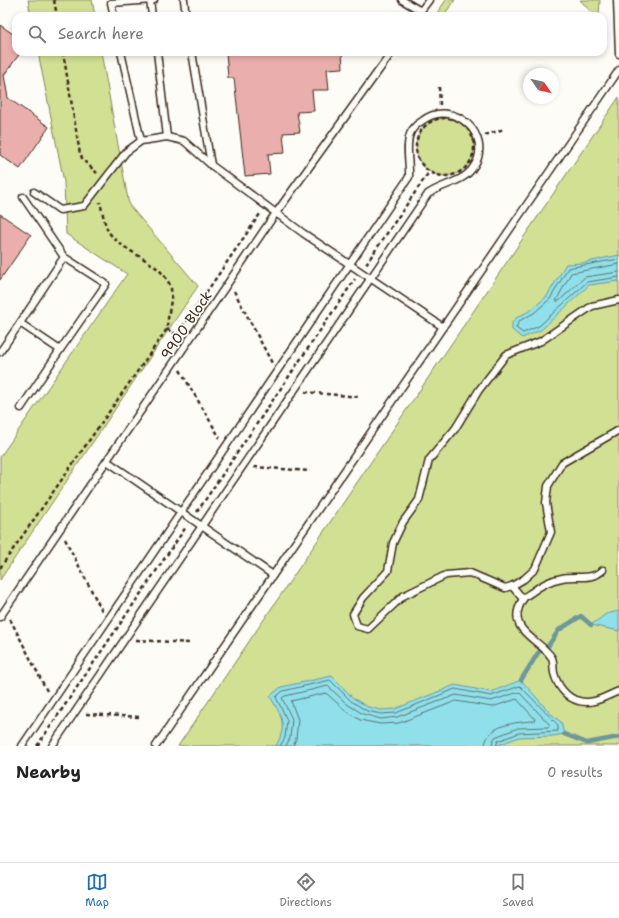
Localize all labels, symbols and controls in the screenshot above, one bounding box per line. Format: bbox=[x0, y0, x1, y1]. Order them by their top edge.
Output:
search box bbox=[12, 12, 607, 56]
icon: search bbox=[26, 23, 48, 45]
text: Search here bbox=[58, 24, 144, 44]
north arrow bbox=[523, 68, 559, 104]
street label: 9900 Block bbox=[156, 287, 216, 363]
text: Nearby bbox=[16, 761, 81, 783]
text: 0 results bbox=[547, 764, 603, 781]
tab: Map bbox=[85, 871, 109, 910]
tab: Directions bbox=[279, 871, 332, 910]
tab: Saved bbox=[502, 871, 534, 910]

